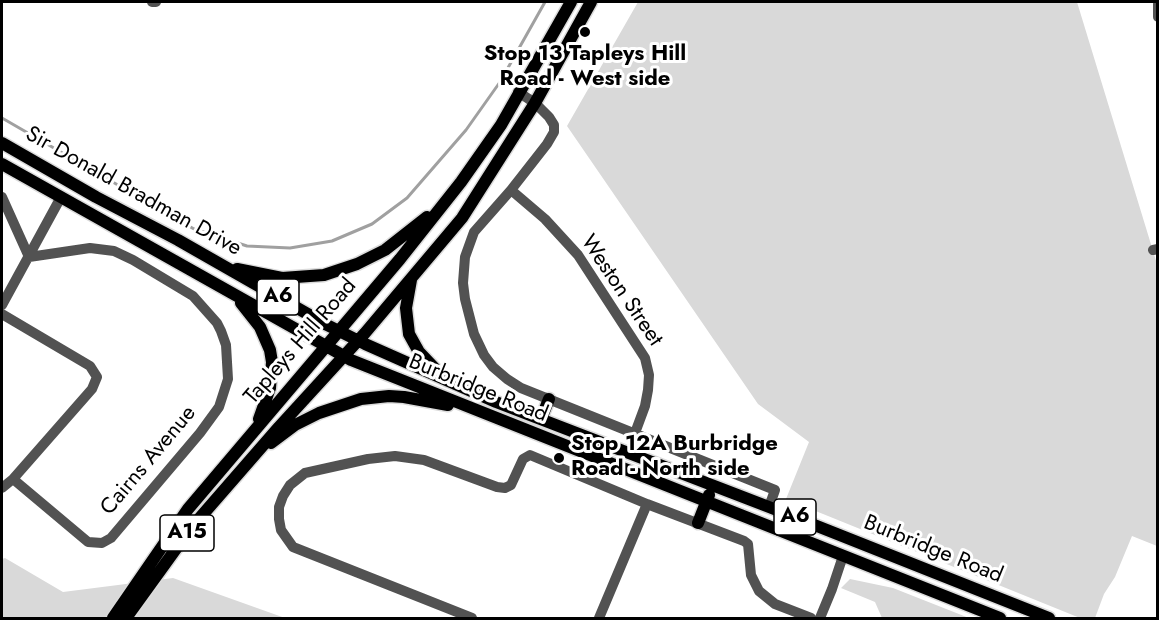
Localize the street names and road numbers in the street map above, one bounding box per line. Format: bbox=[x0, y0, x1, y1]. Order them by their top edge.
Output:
street label: Sir Donald Bradman Drive bbox=[20, 122, 246, 262]
street label: Weston Street bbox=[574, 230, 668, 352]
street label: Tapleys Hill Road bbox=[239, 274, 363, 410]
road number: A6 bbox=[257, 279, 299, 315]
street label: Burbridge Road bbox=[405, 349, 551, 429]
street label: Cairns Avenue bbox=[96, 401, 202, 521]
road number: A6 bbox=[774, 499, 816, 535]
street label: Burbridge Road bbox=[860, 510, 1006, 590]
road number: A15 bbox=[160, 515, 214, 551]

